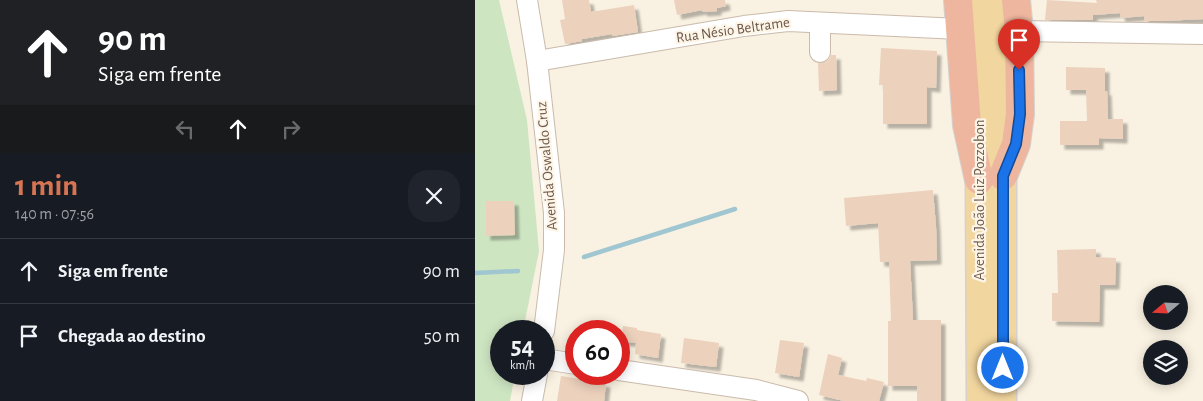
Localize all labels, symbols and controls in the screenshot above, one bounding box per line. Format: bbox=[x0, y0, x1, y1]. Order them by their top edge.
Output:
street label: Rua Nésio Beltrame bbox=[675, 15, 791, 45]
pin bbox=[998, 19, 1040, 70]
icon: ahead bbox=[15, 20, 80, 85]
text: 90 m bbox=[98, 22, 167, 57]
icon: arrive bbox=[1005, 26, 1033, 54]
text: Siga em frente bbox=[98, 63, 221, 85]
street label: Avenida Oswaldo Cruz bbox=[534, 101, 560, 231]
icon: left bbox=[171, 115, 199, 143]
icon: ahead bbox=[224, 115, 252, 143]
icon: right bbox=[277, 115, 305, 143]
street label: Avenida João Luiz Pozzobon bbox=[972, 119, 987, 281]
button: close bbox=[408, 170, 460, 222]
text: 1 min bbox=[15, 171, 78, 201]
text: 140 m · 07:56 bbox=[15, 206, 94, 222]
icon: ahead bbox=[15, 257, 43, 285]
text: Siga em frente bbox=[58, 262, 168, 281]
text: 90 m bbox=[423, 262, 460, 281]
north arrow bbox=[1143, 285, 1187, 330]
map controls bbox=[1143, 285, 1188, 385]
speed limit sign: 60 bbox=[565, 320, 630, 385]
icon: arrive bbox=[15, 322, 43, 350]
text: Chegada ao destino bbox=[58, 327, 206, 346]
text: 50 m bbox=[424, 327, 460, 346]
text: 54 bbox=[511, 334, 534, 359]
button: layers bbox=[1143, 340, 1188, 385]
position arrow bbox=[976, 341, 1028, 393]
text: km/h bbox=[510, 359, 535, 371]

